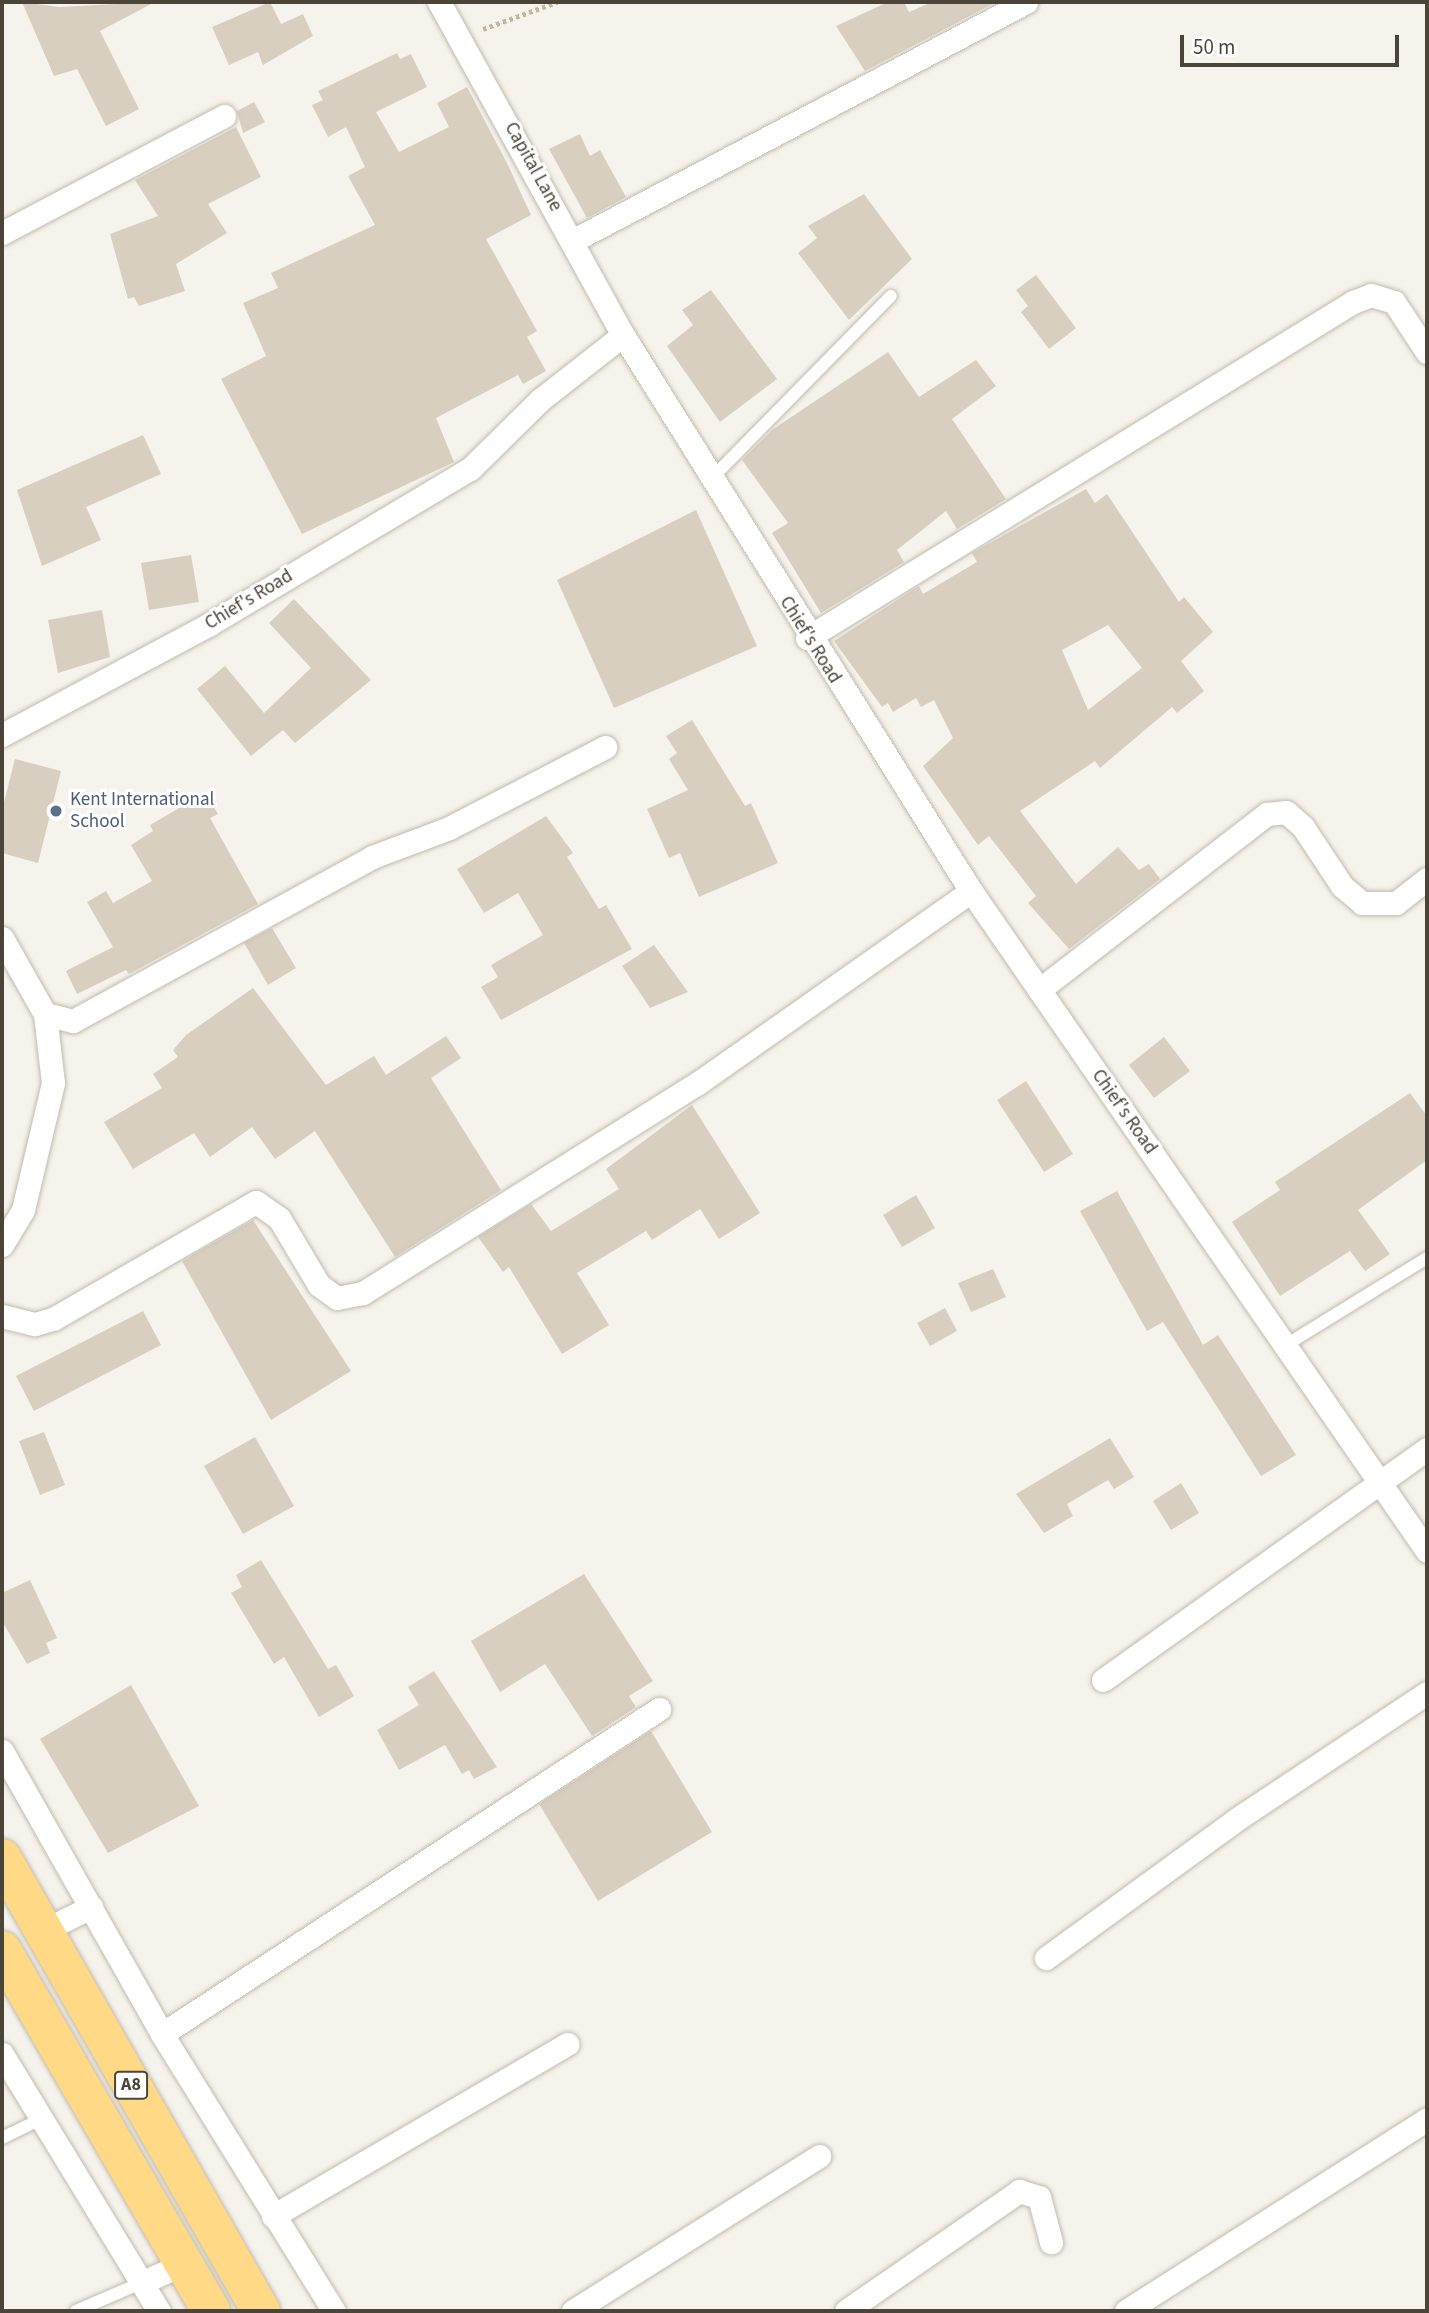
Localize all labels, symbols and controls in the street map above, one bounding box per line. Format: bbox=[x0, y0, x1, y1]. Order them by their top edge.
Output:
scale bar bbox=[1184, 21, 1403, 65]
text: 50 m bbox=[1193, 32, 1235, 62]
street label: Capital Lane bbox=[499, 118, 567, 216]
street label: Chief's Road bbox=[201, 565, 297, 635]
street label: Chief's Road bbox=[774, 592, 846, 688]
place label: Kent International School bbox=[70, 789, 214, 833]
marker: Kent International School bbox=[48, 803, 64, 819]
street label: Chief's Road bbox=[1086, 1065, 1162, 1159]
road number: A8 bbox=[114, 2070, 148, 2099]

